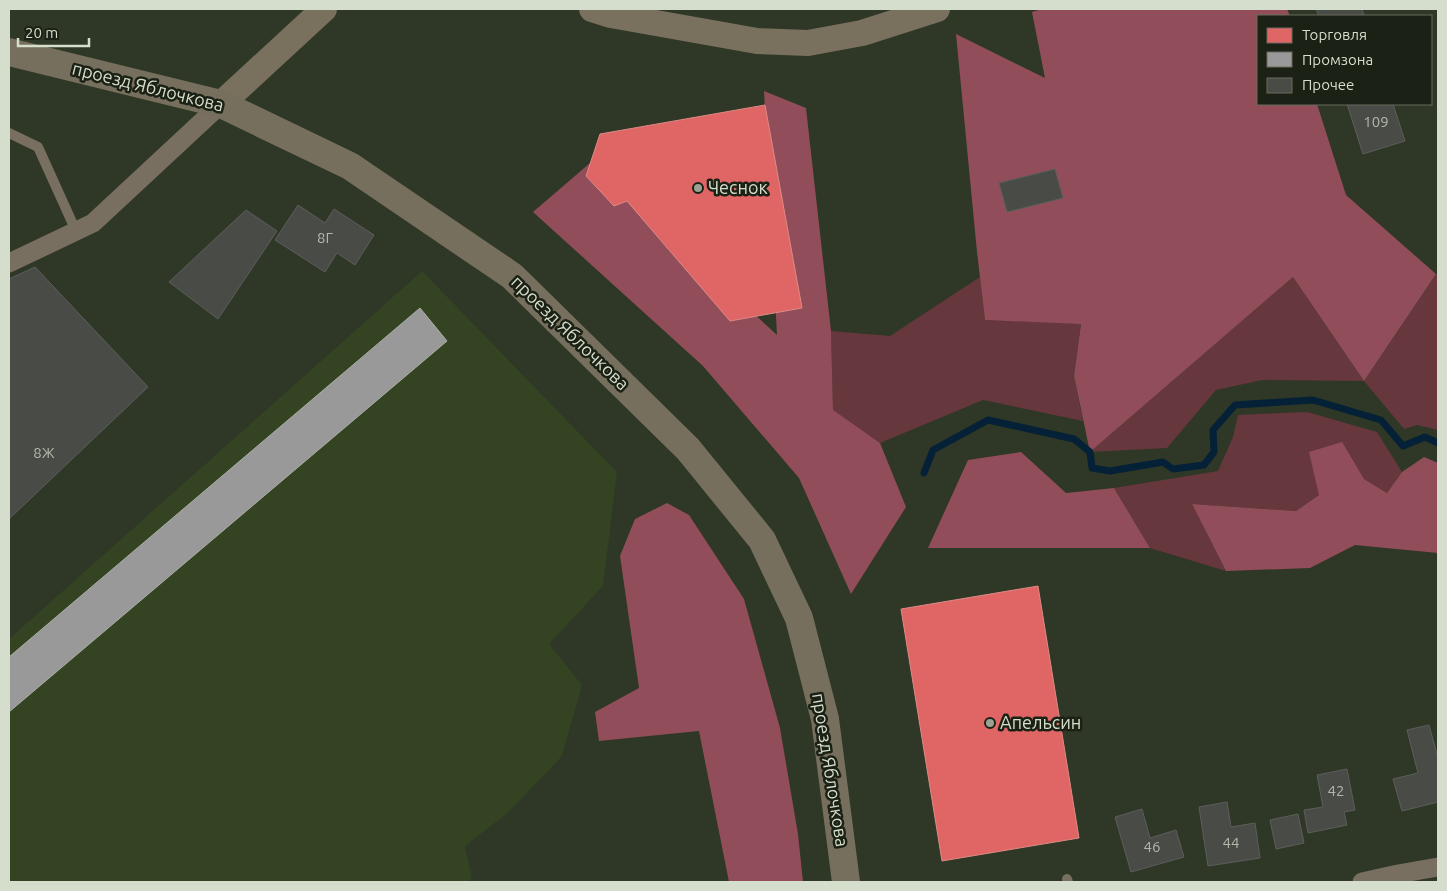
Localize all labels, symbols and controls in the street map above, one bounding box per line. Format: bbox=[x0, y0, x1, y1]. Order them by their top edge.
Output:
scale bar bbox=[18, 15, 89, 47]
legend bbox=[1257, 15, 1432, 105]
text: 20 m bbox=[25, 24, 58, 41]
text: Торговля bbox=[1302, 26, 1367, 43]
text: Промзона bbox=[1302, 51, 1373, 68]
street label: проезд Яблочкова bbox=[70, 58, 226, 115]
text: Прочее bbox=[1302, 76, 1354, 93]
house number: 109 bbox=[1363, 113, 1389, 130]
place label: Чеснок bbox=[708, 177, 768, 197]
marker: Чеснок bbox=[692, 182, 704, 194]
house number: 8Г bbox=[317, 229, 334, 246]
street label: проезд Яблочкова bbox=[508, 271, 634, 393]
house number: 8Ж bbox=[33, 444, 55, 461]
street label: проезд Яблочкова bbox=[809, 691, 853, 848]
place label: Апельсин bbox=[1000, 712, 1081, 732]
marker: Апельсин bbox=[984, 717, 996, 729]
house number: 42 bbox=[1328, 782, 1344, 799]
house number: 44 bbox=[1223, 834, 1239, 851]
house number: 46 bbox=[1144, 838, 1160, 855]

